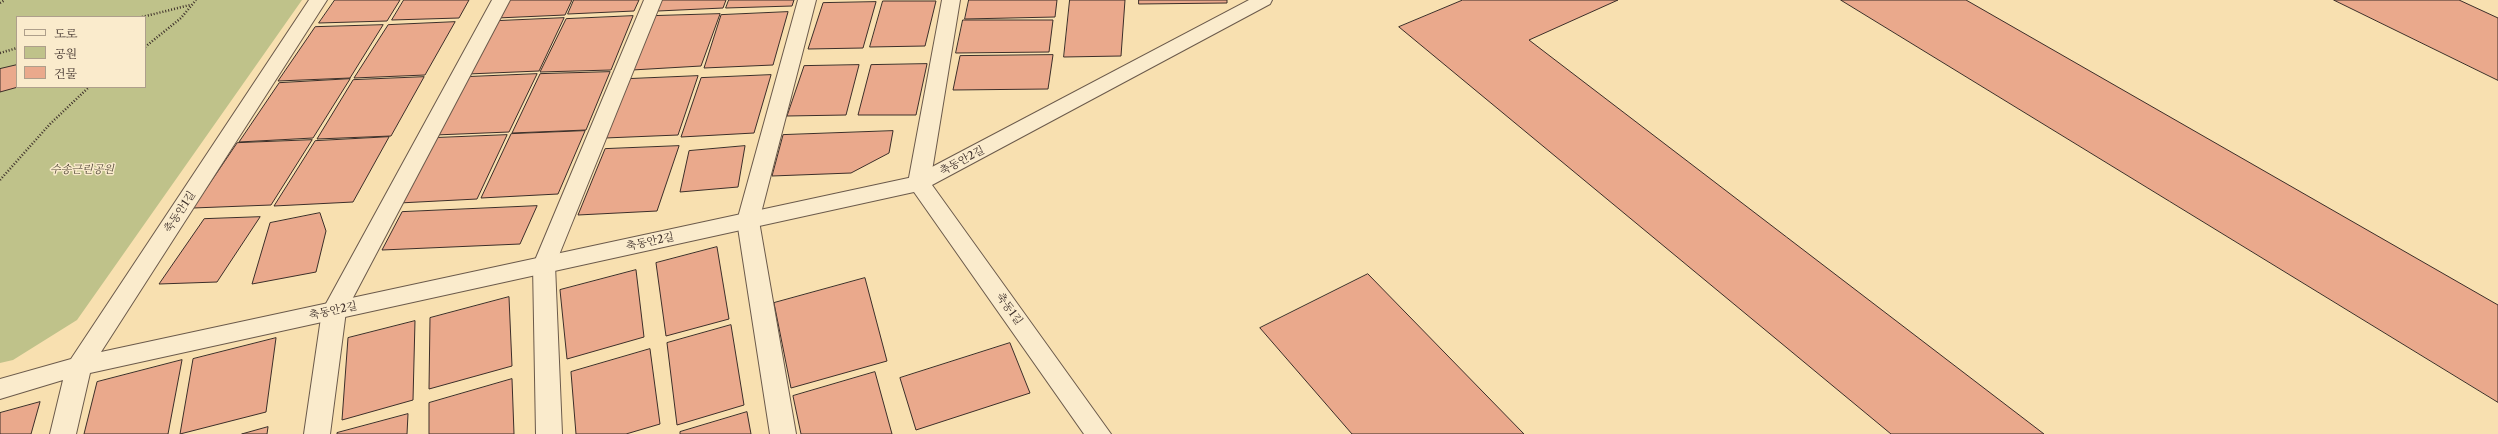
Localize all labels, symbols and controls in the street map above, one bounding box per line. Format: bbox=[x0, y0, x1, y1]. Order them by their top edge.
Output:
legend bbox=[16, 16, 146, 88]
text: 도로 bbox=[54, 26, 77, 41]
text: 공원 bbox=[54, 46, 77, 61]
text: 건물 bbox=[54, 66, 77, 81]
street label: 축동안2길 bbox=[937, 144, 987, 178]
park label: 수송근린공원 bbox=[50, 163, 114, 177]
street label: 축동안1길 bbox=[162, 189, 198, 235]
street label: 축동안2길 bbox=[625, 230, 675, 254]
street label: 축동1길 bbox=[993, 290, 1025, 328]
street label: 축동안2길 bbox=[308, 299, 358, 323]

